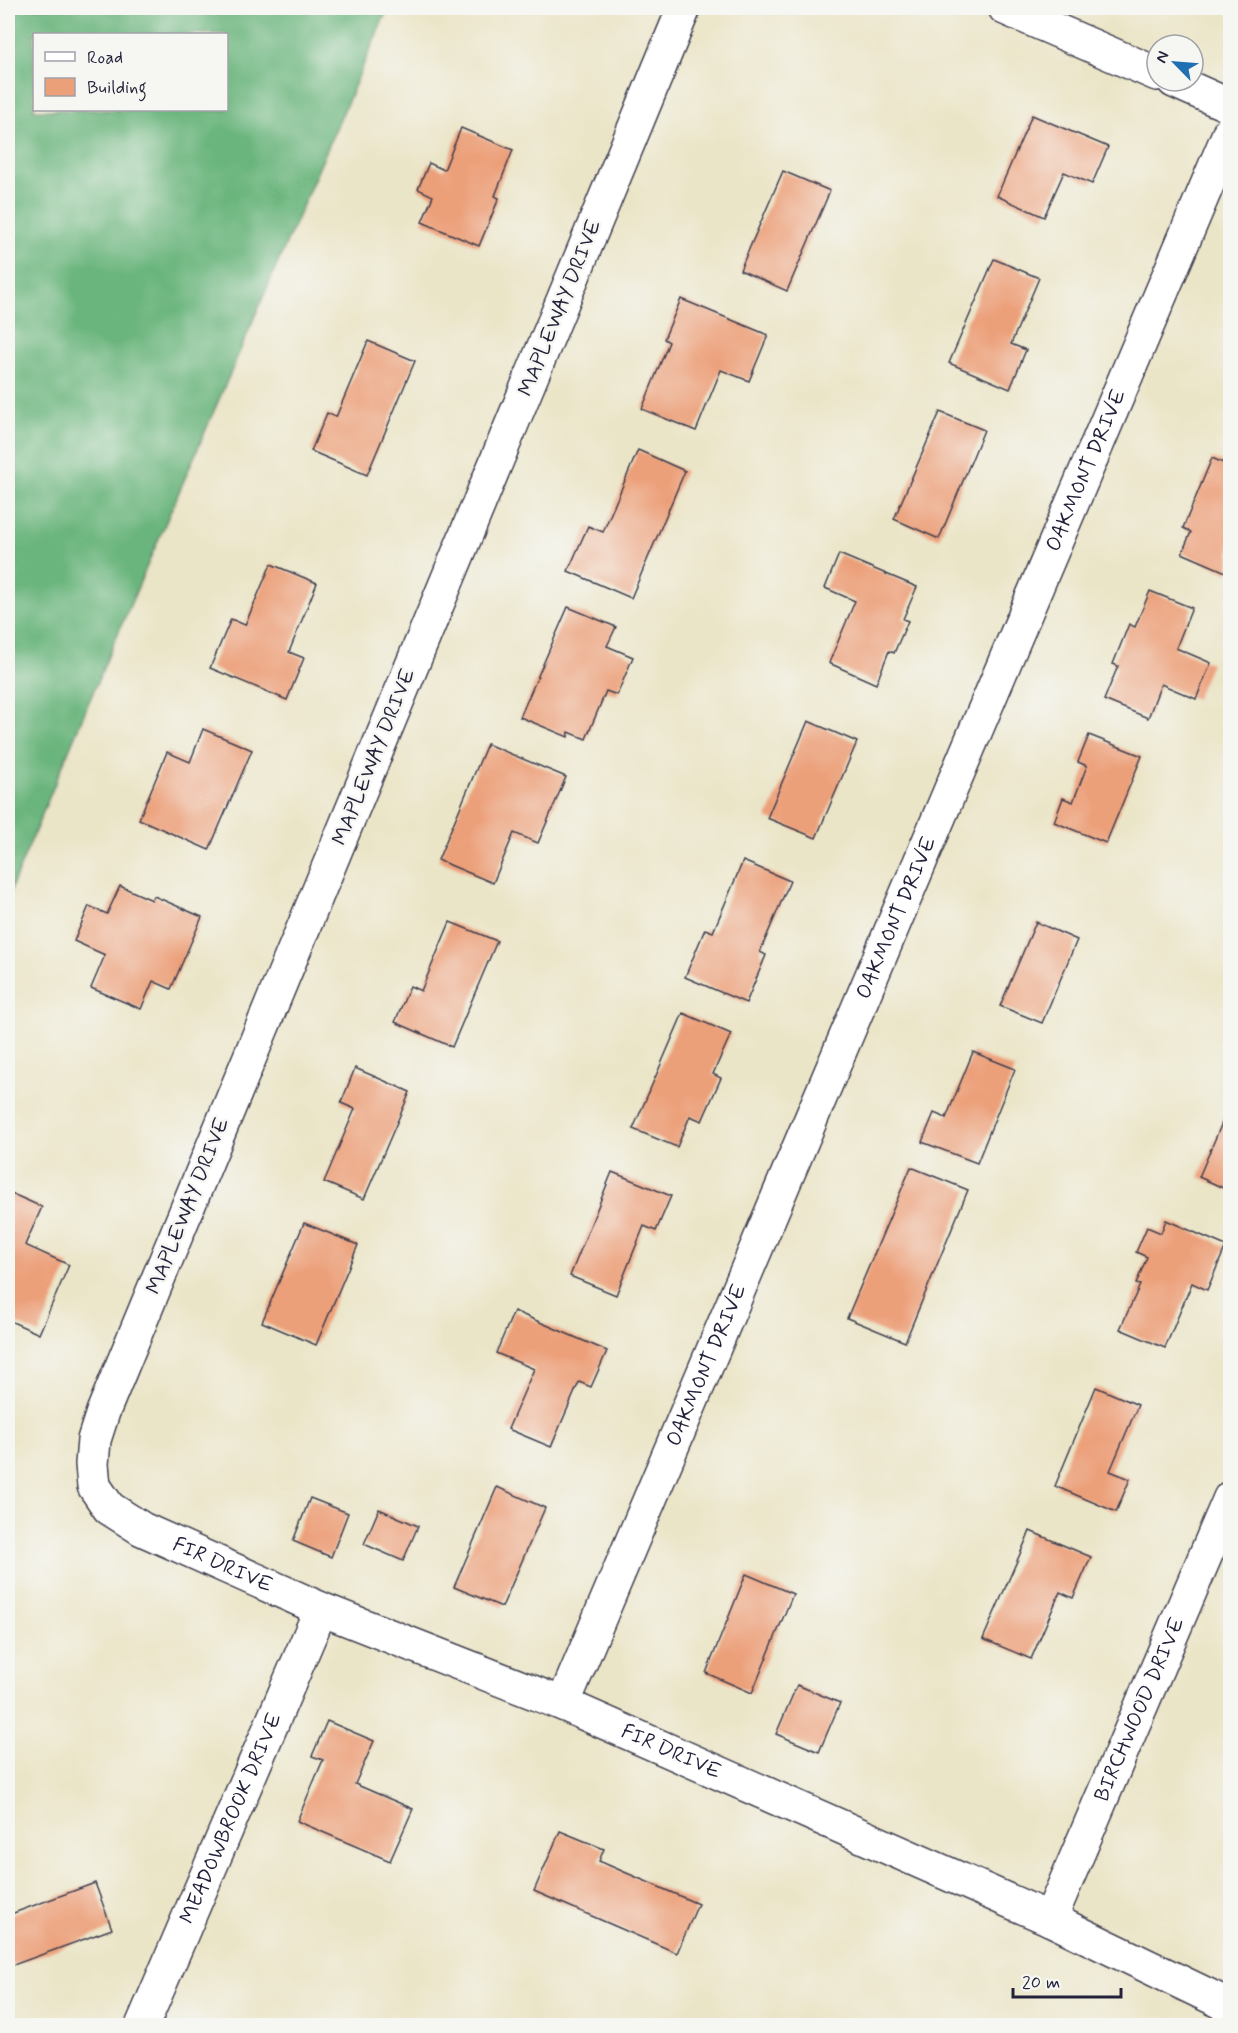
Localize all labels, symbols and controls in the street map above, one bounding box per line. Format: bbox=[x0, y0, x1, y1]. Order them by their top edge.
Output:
legend bbox=[33, 33, 228, 111]
north arrow bbox=[1145, 33, 1205, 93]
text: Road bbox=[87, 46, 123, 70]
text: N bbox=[1151, 48, 1175, 67]
text: Building bbox=[87, 76, 147, 102]
street label: MAPLEWAY DRIVE bbox=[512, 215, 608, 401]
street label: OAKMONT DRIVE bbox=[1039, 385, 1133, 556]
street label: MAPLEWAY DRIVE bbox=[326, 664, 422, 850]
street label: OAKMONT DRIVE bbox=[850, 832, 943, 1003]
street label: MAPLEWAY DRIVE bbox=[140, 1113, 236, 1299]
street label: OAKMONT DRIVE bbox=[660, 1280, 754, 1451]
street label: FIR DRIVE bbox=[168, 1530, 277, 1600]
street label: BIRCHWOOD DRIVE bbox=[1088, 1613, 1191, 1806]
street label: MEADOWBROOK DRIVE bbox=[173, 1708, 289, 1928]
street label: FIR DRIVE bbox=[617, 1717, 726, 1786]
scale bar bbox=[1013, 1961, 1121, 1999]
text: 20 m bbox=[1022, 1971, 1060, 1995]

